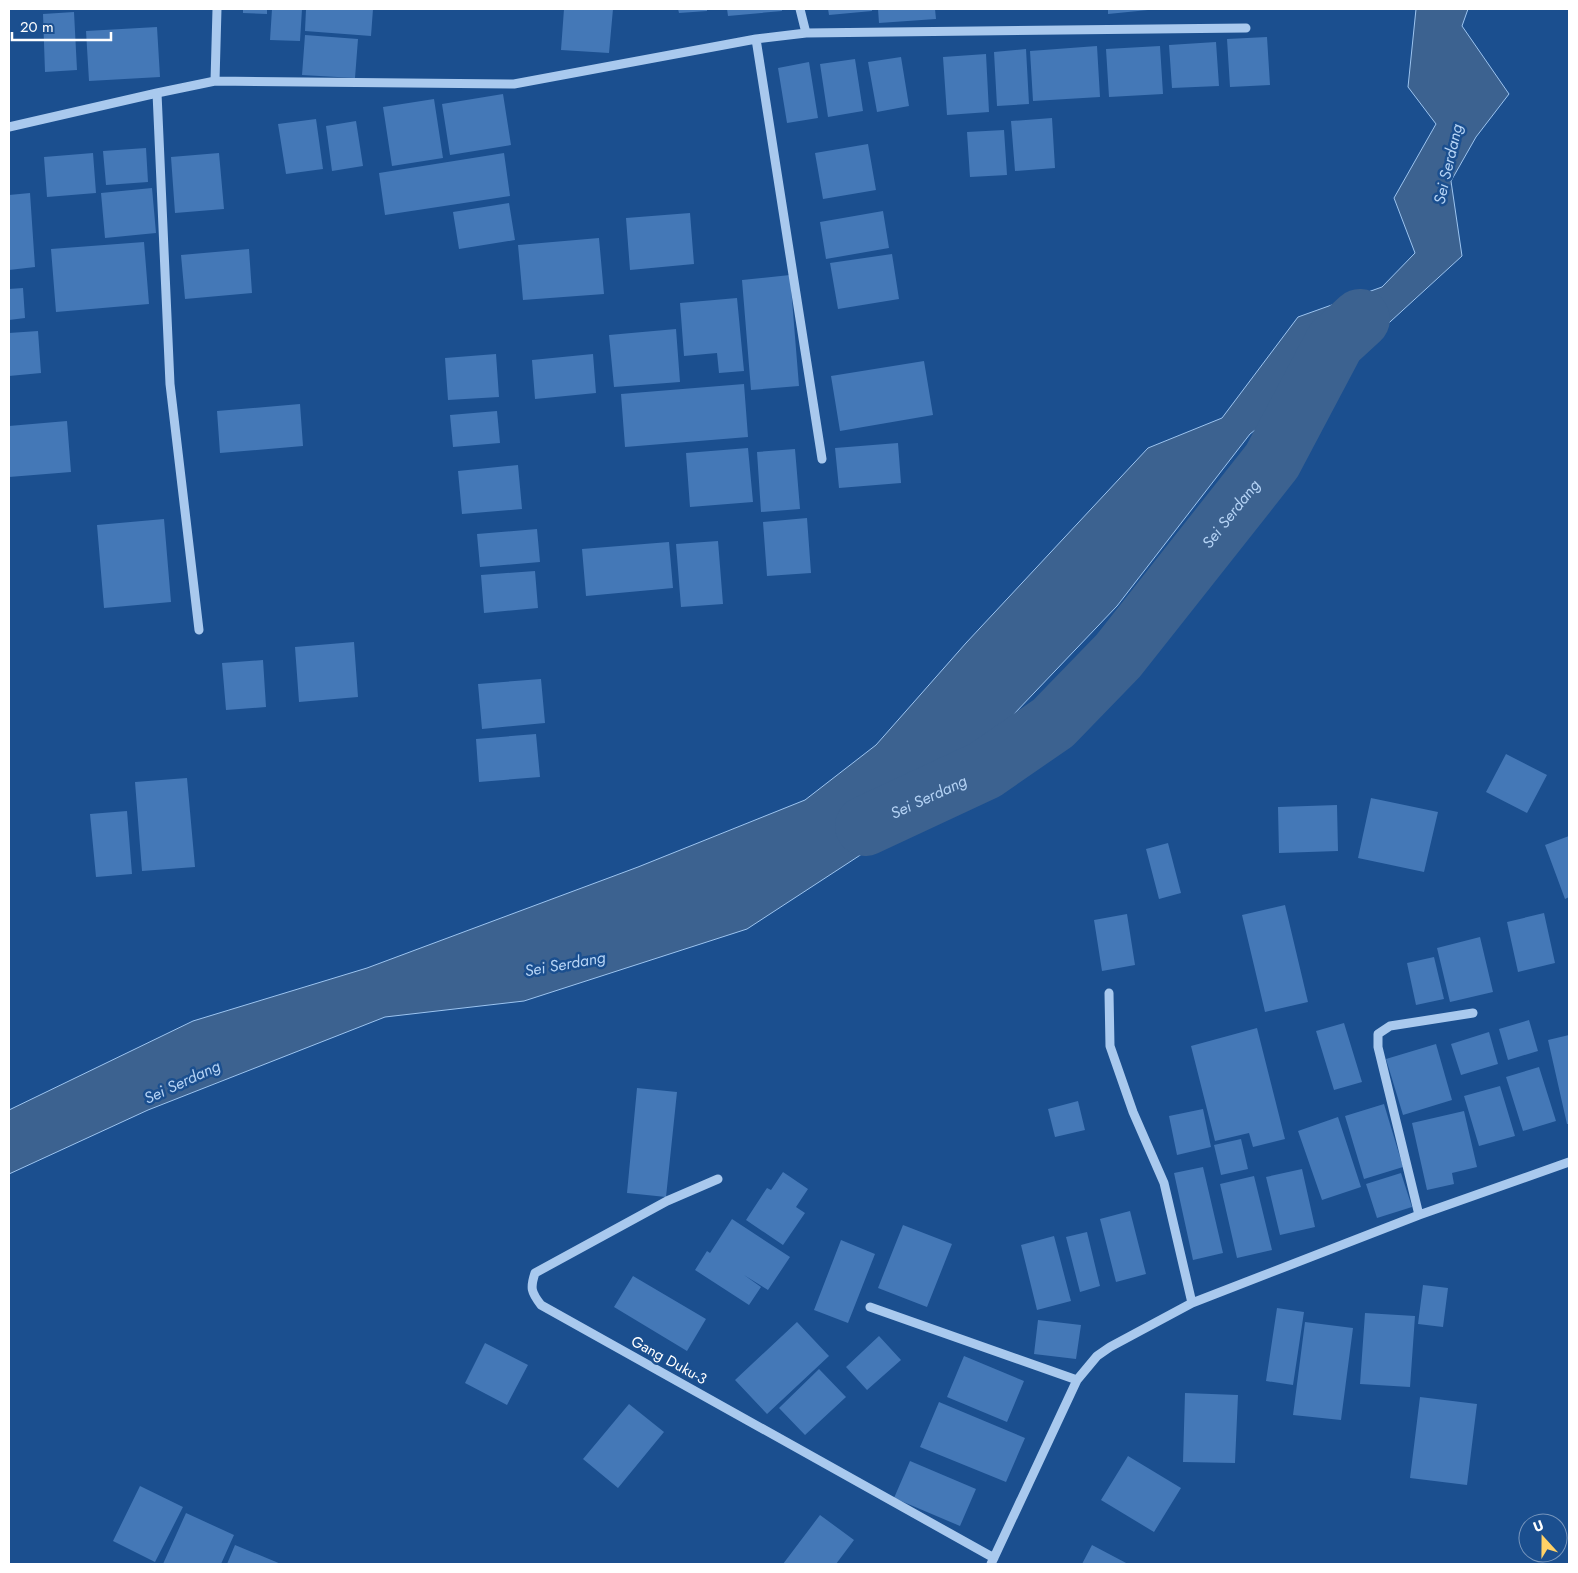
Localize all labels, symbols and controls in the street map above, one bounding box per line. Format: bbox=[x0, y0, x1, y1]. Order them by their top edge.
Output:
scale bar bbox=[12, 10, 111, 42]
text: 20 m bbox=[20, 16, 54, 38]
water label: Sei Serdang bbox=[1428, 121, 1468, 206]
water label: Sei Serdang bbox=[1196, 474, 1265, 553]
water label: Sei Serdang bbox=[886, 769, 971, 824]
water label: Sei Serdang bbox=[523, 946, 607, 982]
water label: Sei Serdang bbox=[140, 1054, 224, 1110]
street label: Gang Duku-3 bbox=[627, 1330, 711, 1390]
north arrow bbox=[1518, 1513, 1568, 1563]
text: U bbox=[1530, 1515, 1547, 1537]

